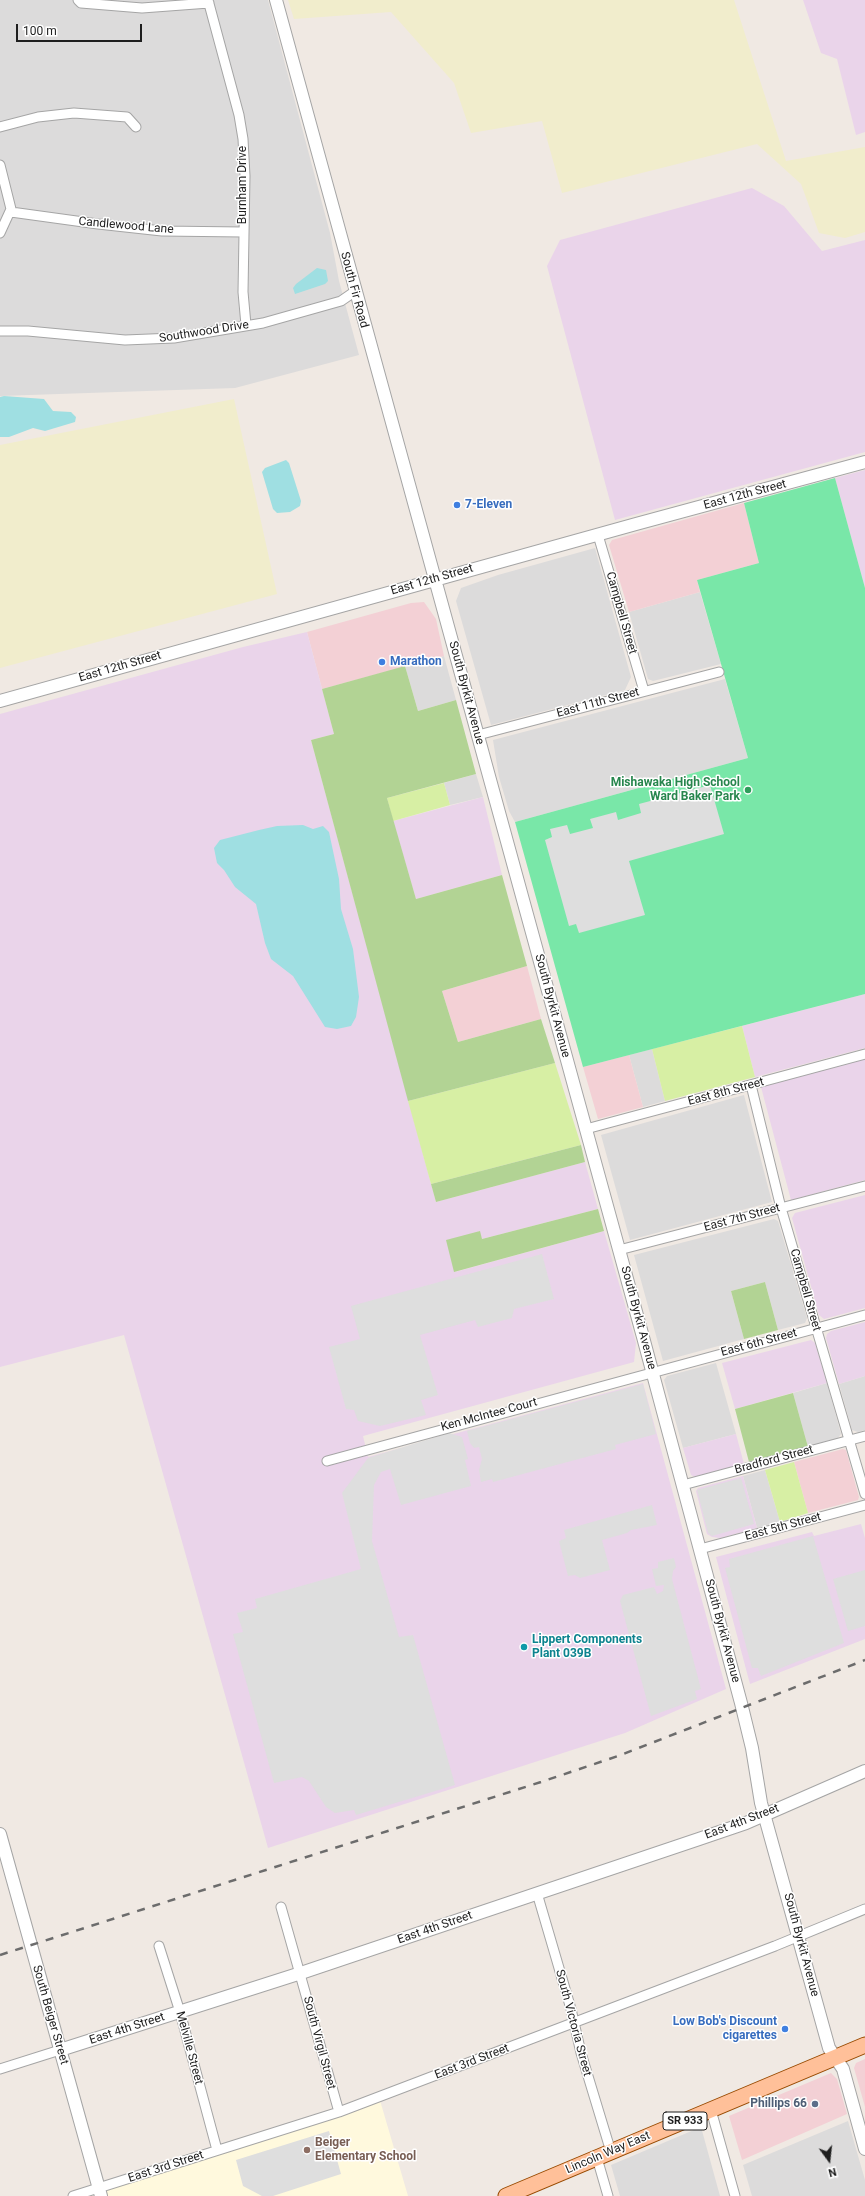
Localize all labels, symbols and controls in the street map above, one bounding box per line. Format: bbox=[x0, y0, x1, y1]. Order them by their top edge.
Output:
scale bar bbox=[18, 16, 144, 42]
text: 100 m bbox=[23, 24, 57, 38]
street label: Burnham Drive bbox=[236, 146, 250, 224]
street label: Candlewood Lane bbox=[78, 215, 174, 237]
street label: South Fir Road bbox=[337, 250, 371, 330]
street label: Southwood Drive bbox=[158, 318, 250, 346]
street label: East 12th Street bbox=[702, 477, 788, 513]
place label: 7-Eleven bbox=[465, 498, 512, 512]
marker: 7-Eleven bbox=[452, 500, 462, 510]
street label: East 12th Street bbox=[389, 561, 475, 599]
street label: Campbell Street bbox=[602, 570, 640, 656]
street label: South Byrkit Avenue bbox=[445, 640, 487, 746]
street label: East 12th Street bbox=[77, 648, 163, 686]
place label: Marathon bbox=[390, 655, 442, 669]
marker: Marathon bbox=[377, 657, 387, 667]
street label: East 11th Street bbox=[555, 685, 641, 721]
place label: Mishawaka High School Ward Baker Park bbox=[611, 776, 740, 804]
marker: Mishawaka High School Ward Baker Park bbox=[743, 785, 753, 795]
street label: South Byrkit Avenue bbox=[531, 953, 573, 1059]
street label: East 8th Street bbox=[686, 1075, 766, 1109]
street label: East 7th Street bbox=[702, 1201, 782, 1235]
street label: Campbell Street bbox=[786, 1247, 824, 1333]
street label: South Byrkit Avenue bbox=[617, 1265, 659, 1371]
street label: East 6th Street bbox=[719, 1326, 799, 1360]
street label: Ken McIntee Court bbox=[439, 1395, 539, 1435]
street label: Bradford Street bbox=[733, 1443, 815, 1477]
street label: East 5th Street bbox=[743, 1510, 823, 1544]
street label: South Byrkit Avenue bbox=[701, 1578, 743, 1684]
place label: Lippert Components Plant 039B bbox=[532, 1633, 642, 1661]
marker: Lippert Components Plant 039B bbox=[519, 1642, 529, 1652]
street label: East 4th Street bbox=[703, 1801, 781, 1843]
street label: South Byrkit Avenue bbox=[780, 1892, 822, 1998]
street label: East 4th Street bbox=[396, 1908, 474, 1948]
street label: South Beiger Street bbox=[29, 1964, 71, 2066]
street label: South Victoria Street bbox=[552, 1968, 594, 2078]
street label: South Virgil Street bbox=[300, 1995, 338, 2091]
street label: East 4th Street bbox=[88, 2010, 166, 2048]
street label: Melville Street bbox=[172, 2010, 206, 2086]
place label: Low Bob's Discount cigarettes bbox=[673, 2015, 777, 2043]
marker: Low Bob's Discount cigarettes bbox=[780, 2024, 790, 2034]
street label: East 3rd Street bbox=[433, 2041, 511, 2083]
place label: Phillips 66 bbox=[750, 2097, 807, 2111]
marker: Phillips 66 bbox=[810, 2099, 820, 2109]
road number: SR 933 bbox=[663, 2112, 707, 2130]
street label: Lincoln Way East bbox=[563, 2129, 653, 2177]
place label: Beiger Elementary School bbox=[315, 2136, 416, 2164]
north arrow bbox=[809, 2140, 849, 2180]
marker: Beiger Elementary School bbox=[302, 2145, 312, 2155]
street label: East 3rd Street bbox=[126, 2148, 206, 2186]
text: N bbox=[827, 2165, 838, 2179]

